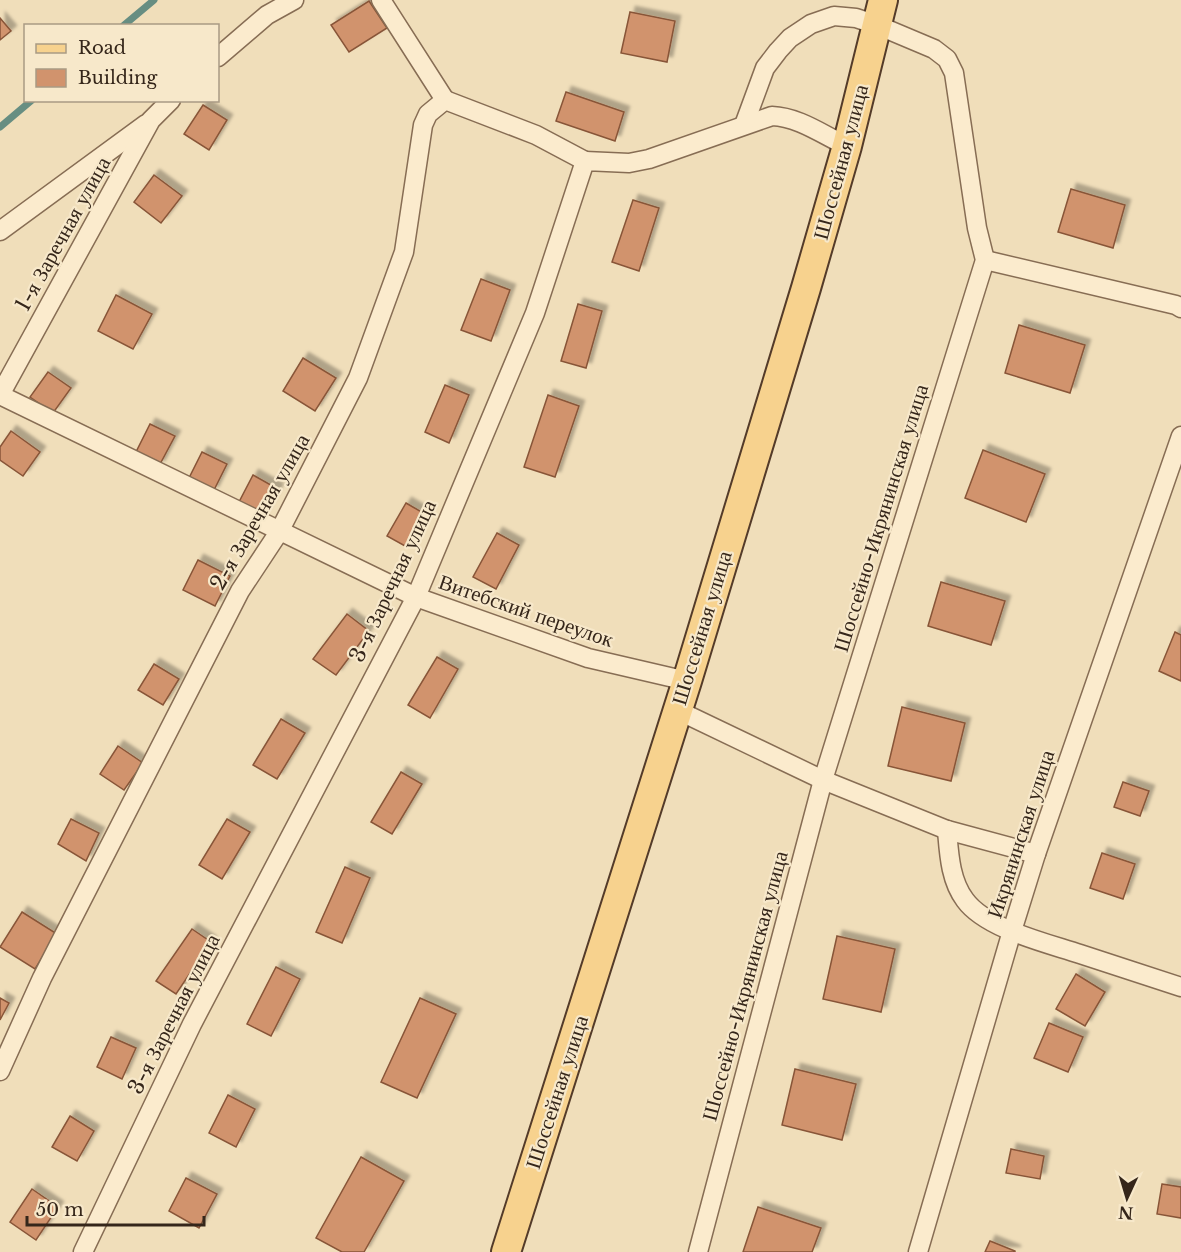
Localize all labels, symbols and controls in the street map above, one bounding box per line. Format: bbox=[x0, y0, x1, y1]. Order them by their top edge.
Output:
legend bbox=[24, 24, 219, 102]
text: Road bbox=[78, 37, 126, 59]
text: Building bbox=[78, 67, 157, 89]
street label: Шоссейная улица bbox=[808, 81, 874, 243]
street label: 1-я Заречная улица bbox=[10, 152, 117, 316]
street label: Шоссейно-Икрянинская улица bbox=[828, 380, 934, 655]
street label: 2-я Заречная улица bbox=[205, 429, 316, 595]
street label: 3-я Заречная улица bbox=[344, 495, 442, 666]
street label: Шоссейная улица bbox=[666, 547, 738, 708]
street label: Витебский переулок bbox=[435, 569, 618, 653]
street label: Икрянинская улица bbox=[982, 746, 1061, 921]
street label: Шоссейно-Икрянинская улица bbox=[696, 848, 794, 1124]
street label: 3-я Заречная улица bbox=[122, 929, 226, 1098]
street label: Шоссейная улица bbox=[520, 1011, 594, 1172]
north arrow bbox=[1097, 1168, 1157, 1228]
scale bar bbox=[27, 1189, 204, 1227]
text: 50 m bbox=[36, 1199, 84, 1221]
text: N bbox=[1118, 1202, 1134, 1223]

